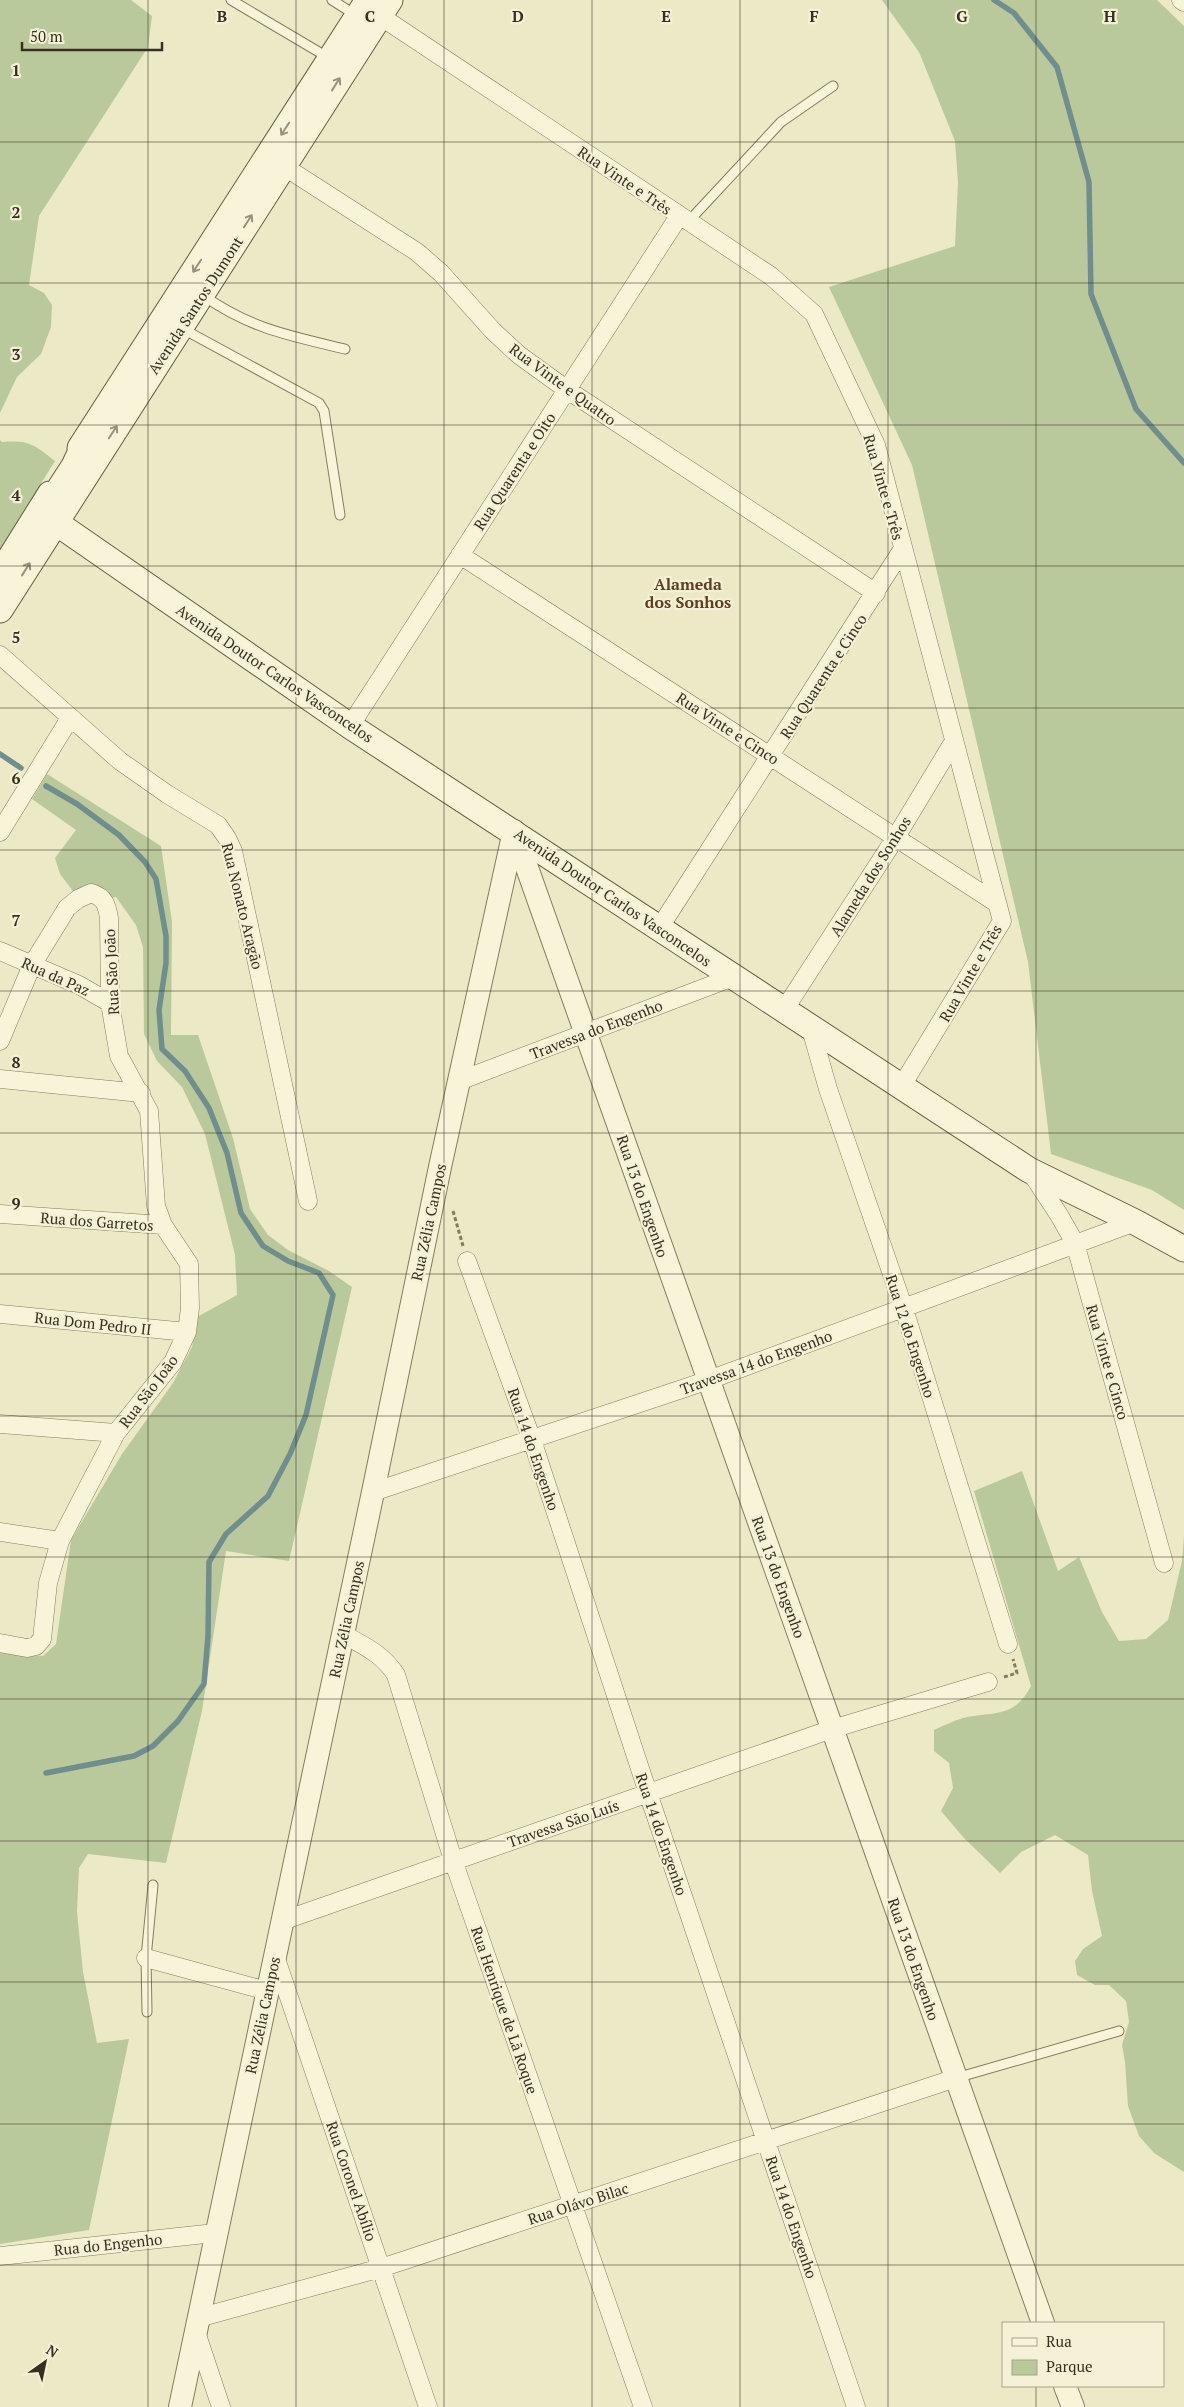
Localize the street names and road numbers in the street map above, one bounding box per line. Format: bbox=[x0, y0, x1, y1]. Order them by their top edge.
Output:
street label: Rua Vinte e Três bbox=[574, 141, 676, 219]
street label: Avenida Santos Dumont bbox=[143, 232, 247, 378]
street label: Rua Vinte e Quatro bbox=[506, 338, 620, 430]
street label: Rua Quarenta e Oito bbox=[468, 408, 560, 534]
street label: Rua Vinte e Três bbox=[859, 432, 909, 542]
street label: Avenida Doutor Carlos Vasconcelos bbox=[172, 599, 378, 747]
street label: Rua Quarenta e Cinco bbox=[775, 610, 871, 742]
street label: Rua Vinte e Cinco bbox=[673, 687, 783, 769]
street label: Alameda dos Sonhos bbox=[825, 812, 915, 940]
street label: Avenida Doutor Carlos Vasconcelos bbox=[510, 823, 716, 971]
street label: Rua Nonato Aragão bbox=[218, 841, 268, 971]
street label: Rua Vinte e Três bbox=[934, 921, 1006, 1025]
street label: Rua São João bbox=[99, 928, 123, 1016]
street label: Rua da Paz bbox=[19, 952, 93, 1000]
street label: Travessa do Engenho bbox=[527, 994, 665, 1064]
street label: Rua 13 do Engenho bbox=[613, 1132, 673, 1260]
street label: Rua Zélia Campos bbox=[406, 1162, 450, 1282]
street label: Rua dos Garretos bbox=[40, 1207, 154, 1235]
street label: Rua 12 do Engenho bbox=[882, 1272, 940, 1400]
street label: Rua Vinte e Cinco bbox=[1082, 1302, 1134, 1422]
street label: Rua Dom Pedro II bbox=[34, 1307, 152, 1339]
street label: Travessa 14 do Engenho bbox=[677, 1325, 835, 1399]
street label: Rua São João bbox=[114, 1351, 182, 1431]
street label: Rua 14 do Engenho bbox=[504, 1385, 564, 1513]
street label: Rua 13 do Engenho bbox=[748, 1513, 810, 1641]
street label: Rua Zélia Campos bbox=[324, 1559, 368, 1679]
street label: Rua 14 do Engenho bbox=[632, 1770, 692, 1898]
street label: Travessa São Luís bbox=[505, 1795, 621, 1851]
street label: Rua 13 do Engenho bbox=[884, 1895, 944, 2023]
street label: Rua Henrique de Lã Roque bbox=[467, 1924, 543, 2096]
street label: Rua Zélia Campos bbox=[240, 1955, 284, 2075]
street label: Rua Coronel Abílio bbox=[322, 2118, 382, 2244]
street label: Rua 14 do Engenho bbox=[762, 2153, 822, 2281]
street label: Rua Olávo Bilac bbox=[525, 2177, 631, 2229]
street label: Rua do Engenho bbox=[53, 2228, 163, 2260]

